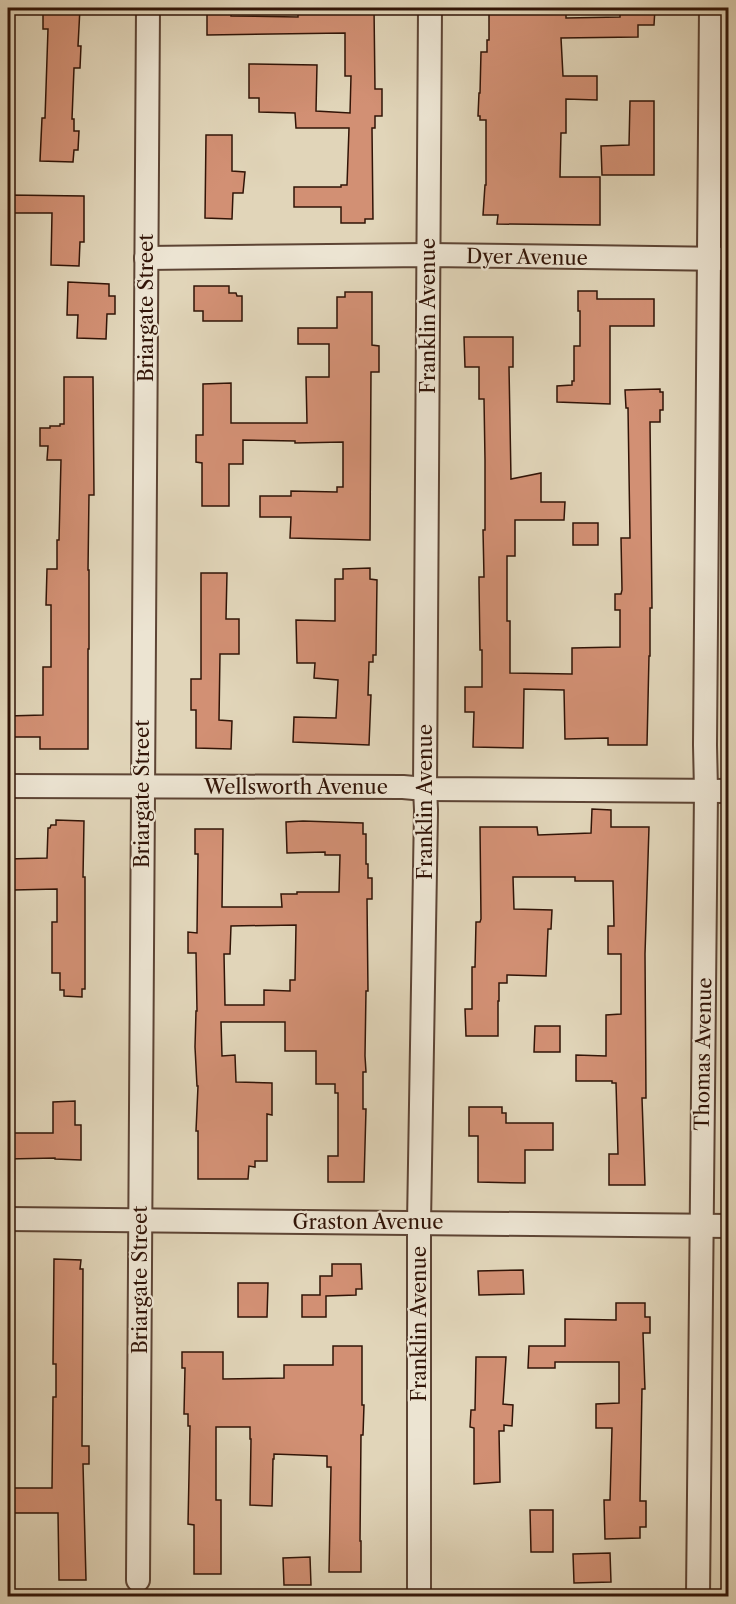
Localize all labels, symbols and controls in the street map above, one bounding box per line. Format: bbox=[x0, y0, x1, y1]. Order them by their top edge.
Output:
street label: Briargate Street bbox=[134, 234, 158, 382]
street label: Franklin Avenue bbox=[416, 238, 440, 394]
street label: Dyer Avenue bbox=[466, 244, 588, 270]
street label: Briargate Street bbox=[130, 720, 154, 868]
street label: Franklin Avenue bbox=[413, 724, 437, 880]
street label: Wellsworth Avenue bbox=[203, 775, 388, 799]
street label: Thomas Avenue bbox=[690, 977, 716, 1131]
street label: Briargate Street bbox=[128, 1206, 152, 1354]
street label: Graston Avenue bbox=[292, 1210, 444, 1234]
street label: Franklin Avenue bbox=[407, 1246, 431, 1402]

